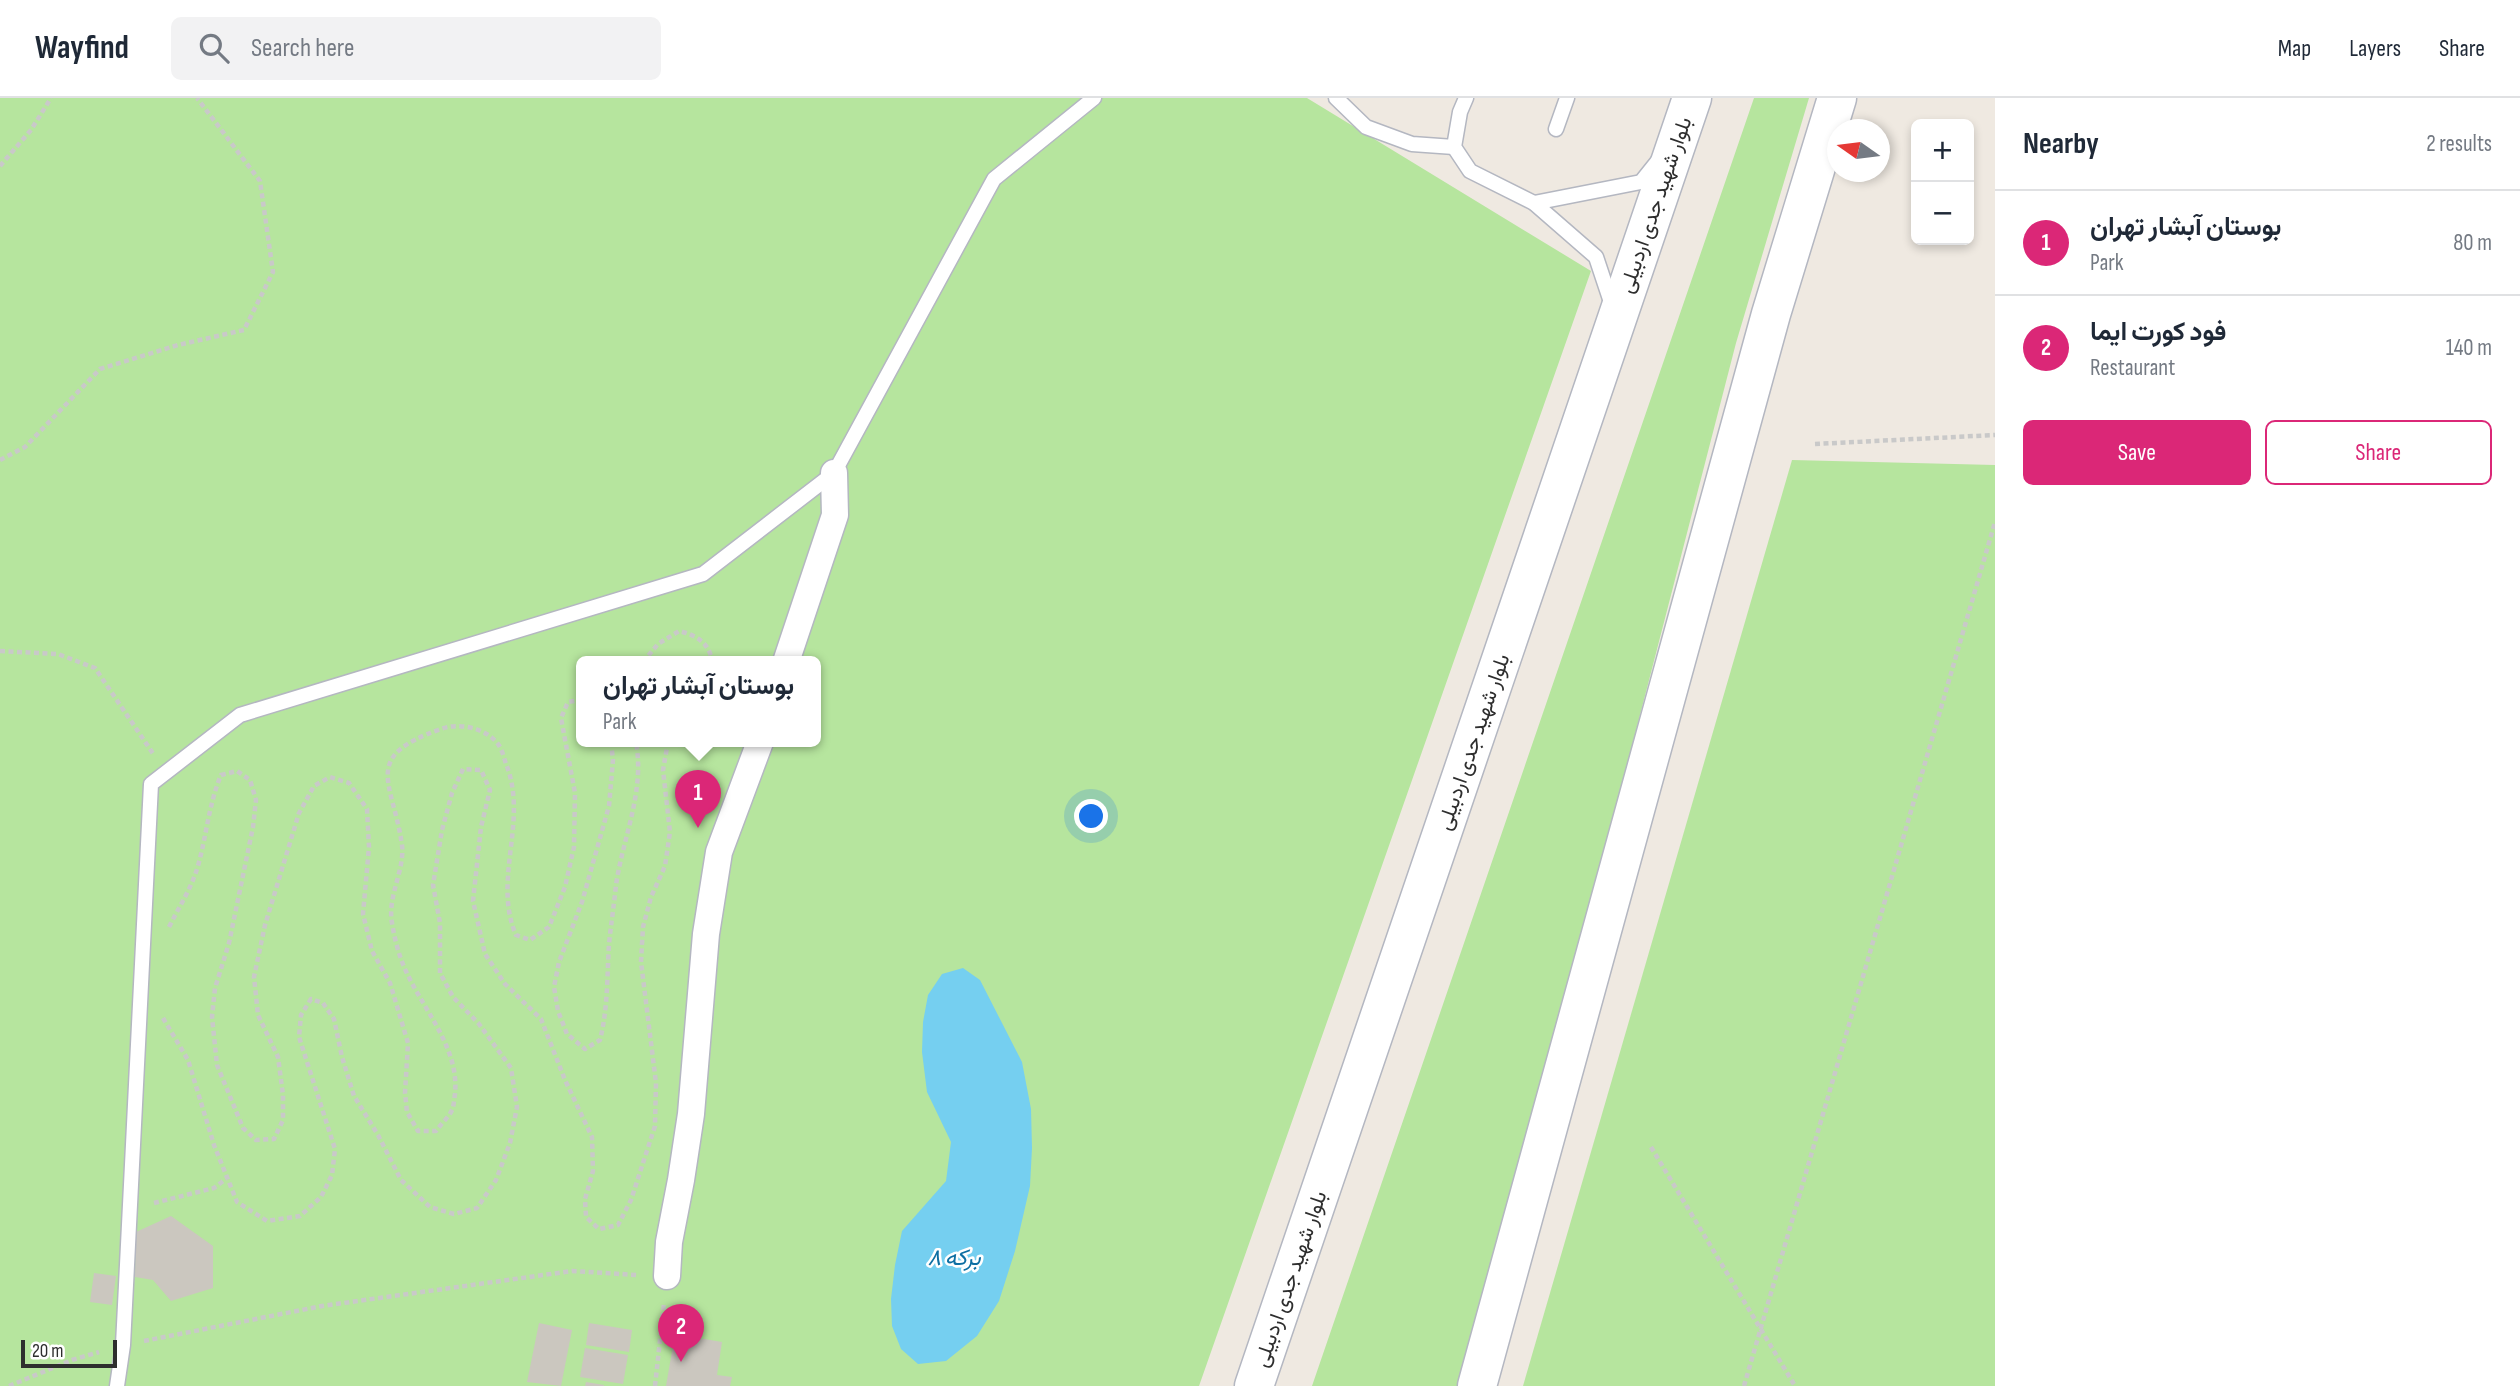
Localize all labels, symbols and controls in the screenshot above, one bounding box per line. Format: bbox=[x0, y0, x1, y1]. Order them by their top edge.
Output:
search box bbox=[171, 17, 661, 80]
text: Wayfind bbox=[35, 28, 129, 68]
icon: search bbox=[195, 29, 233, 67]
text: Search here bbox=[251, 33, 354, 64]
text: Map bbox=[2278, 34, 2311, 63]
text: Layers bbox=[2349, 34, 2401, 63]
text: Share bbox=[2439, 34, 2485, 63]
street label: بلوار شهید جدی اردبیلی bbox=[1614, 114, 1697, 297]
north arrow bbox=[1827, 119, 1890, 182]
map controls bbox=[1911, 119, 1974, 245]
button: + bbox=[1911, 119, 1974, 182]
text: Nearby bbox=[2023, 126, 2099, 162]
text: 2 results bbox=[2426, 130, 2492, 158]
button: − bbox=[1911, 182, 1974, 245]
text: بوستان آبشار تهران bbox=[2090, 212, 2281, 243]
text: 1 bbox=[2041, 229, 2051, 257]
text: 80 m bbox=[2453, 229, 2492, 257]
text: Park bbox=[2090, 249, 2124, 277]
text: فود کورت ایما bbox=[2090, 317, 2226, 348]
text: 2 bbox=[2041, 334, 2051, 362]
text: 140 m bbox=[2446, 334, 2492, 362]
text: Restaurant bbox=[2090, 354, 2175, 382]
button: Save bbox=[2023, 420, 2251, 485]
button: Share bbox=[2265, 420, 2492, 485]
street label: بلوار شهید جدی اردبیلی bbox=[1432, 651, 1515, 834]
popup bbox=[576, 656, 821, 747]
text: بوستان آبشار تهران bbox=[603, 671, 794, 702]
text: Park bbox=[603, 708, 636, 736]
pin: 1 bbox=[675, 770, 721, 828]
your location bbox=[1074, 799, 1108, 833]
street label: بلوار شهید جدی اردبیلی bbox=[1249, 1188, 1332, 1371]
water label: برکه ۸ bbox=[928, 1244, 982, 1272]
pin: 2 bbox=[658, 1304, 704, 1362]
scale bar bbox=[21, 1337, 117, 1369]
text: 20 m bbox=[32, 1340, 64, 1363]

